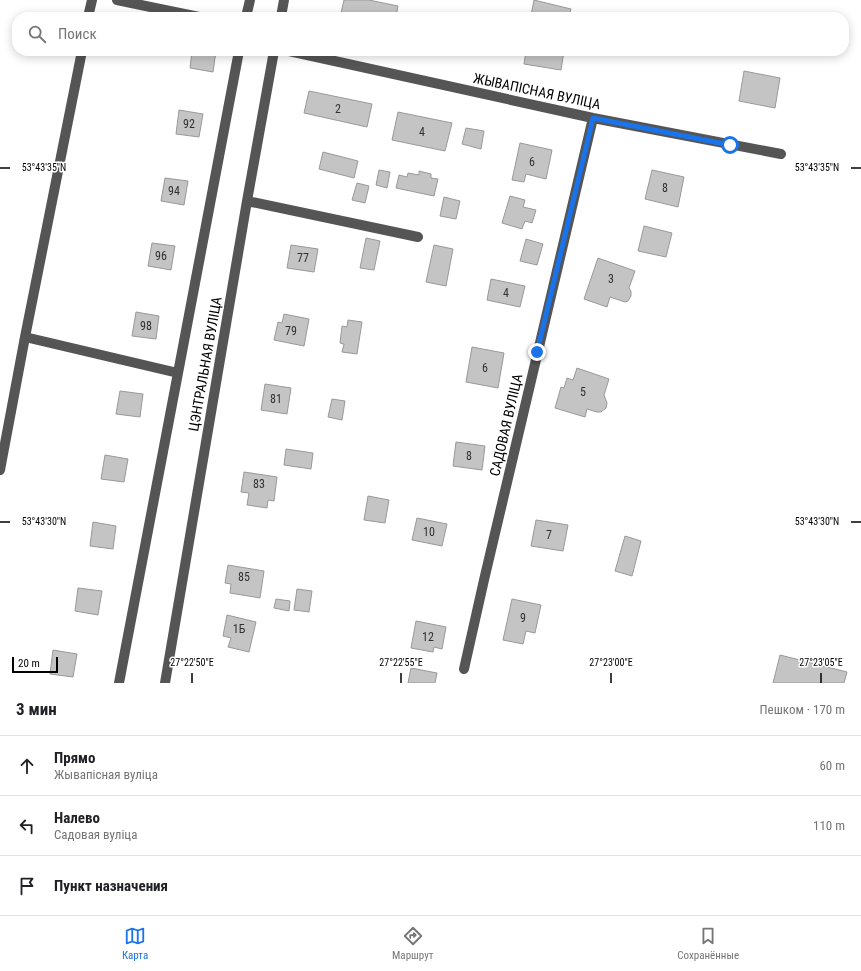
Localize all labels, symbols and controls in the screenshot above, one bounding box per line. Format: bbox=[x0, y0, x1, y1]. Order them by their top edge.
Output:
search box bbox=[12, 12, 849, 56]
icon: search bbox=[26, 23, 48, 45]
text: Поиск bbox=[58, 25, 97, 43]
street label: ЖЫВАПІСНАЯ ВУЛІЦА bbox=[472, 70, 602, 112]
house number: 2 bbox=[335, 102, 341, 116]
house number: 92 bbox=[183, 117, 195, 131]
house number: 4 bbox=[419, 125, 425, 139]
route start bbox=[721, 136, 739, 154]
house number: 6 bbox=[529, 155, 535, 169]
text: 53°43'35"N bbox=[22, 162, 66, 173]
text: 53°43'35"N bbox=[795, 162, 839, 173]
house number: 8 bbox=[662, 181, 668, 195]
house number: 94 bbox=[168, 184, 180, 198]
house number: 96 bbox=[155, 249, 167, 263]
house number: 77 bbox=[297, 251, 309, 265]
house number: 3 bbox=[608, 272, 614, 286]
house number: 4 bbox=[503, 286, 509, 300]
street label: ЦЭНТРАЛЬНАЯ ВУЛІЦА bbox=[185, 295, 225, 433]
house number: 98 bbox=[140, 319, 152, 333]
house number: 79 bbox=[285, 324, 297, 338]
route end bbox=[528, 343, 546, 361]
house number: 6 bbox=[482, 361, 488, 375]
street label: САДОВАЯ ВУЛІЦА bbox=[486, 372, 526, 478]
house number: 5 bbox=[580, 385, 586, 399]
house number: 81 bbox=[270, 392, 282, 406]
house number: 8 bbox=[466, 449, 472, 463]
house number: 83 bbox=[253, 477, 265, 491]
text: 53°43'30"N bbox=[22, 516, 66, 527]
text: 53°43'30"N bbox=[795, 516, 839, 527]
house number: 10 bbox=[423, 525, 435, 539]
house number: 7 bbox=[546, 528, 552, 542]
house number: 85 bbox=[238, 570, 250, 584]
house number: 9 bbox=[520, 611, 526, 625]
house number: 1Б bbox=[233, 622, 246, 636]
house number: 12 bbox=[422, 630, 434, 644]
scale bar bbox=[12, 655, 58, 674]
text: 20 m bbox=[18, 657, 40, 670]
text: 27°22'50"E bbox=[170, 657, 214, 668]
text: 27°22'55"E bbox=[379, 657, 423, 668]
text: 27°23'00"E bbox=[589, 657, 633, 668]
text: 27°23'05"E bbox=[799, 657, 843, 668]
text: 3 мин bbox=[16, 699, 57, 719]
text: Пешком · 170 m bbox=[759, 702, 845, 717]
text: Прямо bbox=[54, 749, 95, 767]
icon: ahead bbox=[16, 755, 38, 777]
text: 60 m bbox=[819, 758, 845, 773]
text: Жывапісная вуліца bbox=[54, 767, 158, 782]
text: Налево bbox=[54, 809, 100, 827]
icon: left bbox=[16, 815, 38, 837]
text: 110 m bbox=[813, 818, 845, 833]
text: Садовая вуліца bbox=[54, 827, 137, 842]
icon: arrive bbox=[16, 875, 38, 897]
text: Пункт назначения bbox=[54, 877, 168, 895]
tab: Карта bbox=[122, 925, 148, 962]
tab: Маршрут bbox=[392, 925, 433, 962]
tab: Сохранённые bbox=[677, 925, 739, 962]

